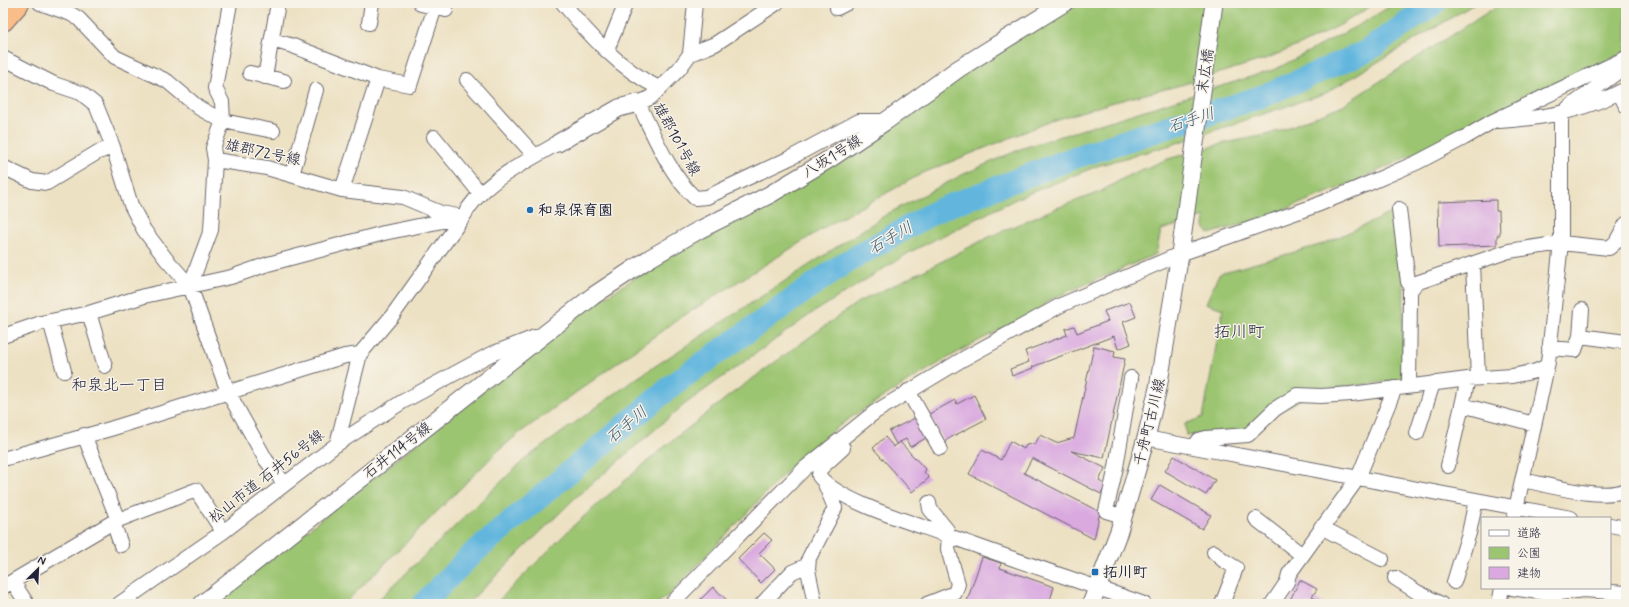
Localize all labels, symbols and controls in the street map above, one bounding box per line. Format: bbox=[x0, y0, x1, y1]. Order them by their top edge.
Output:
street label: 末広橋 bbox=[1193, 47, 1219, 95]
street label: 雄郡101号線 bbox=[648, 99, 705, 180]
water label: 石手川 bbox=[1165, 103, 1218, 138]
street label: 八坂1号線 bbox=[799, 131, 866, 183]
street label: 雄郡72号線 bbox=[223, 135, 303, 171]
place label: 和泉保育園 bbox=[538, 201, 613, 221]
marker: 和泉保育園 bbox=[525, 205, 535, 215]
water label: 石手川 bbox=[865, 217, 917, 259]
district label: 拓川町 bbox=[1214, 321, 1265, 343]
district label: 和泉北一丁目 bbox=[71, 375, 167, 396]
street label: 千舟町古川線 bbox=[1129, 376, 1171, 468]
water label: 石手川 bbox=[602, 402, 652, 449]
street label: 石井114号線 bbox=[359, 418, 436, 484]
street label: 松山市道 石井56号線 bbox=[205, 425, 328, 528]
legend bbox=[1481, 517, 1611, 589]
text: 道路 bbox=[1517, 526, 1541, 542]
text: 公園 bbox=[1517, 546, 1541, 562]
north arrow bbox=[18, 549, 58, 589]
text: N bbox=[35, 553, 48, 569]
place label: 拓川町 bbox=[1103, 563, 1148, 583]
text: 建物 bbox=[1517, 566, 1541, 582]
marker: 拓川町 bbox=[1090, 567, 1100, 577]

